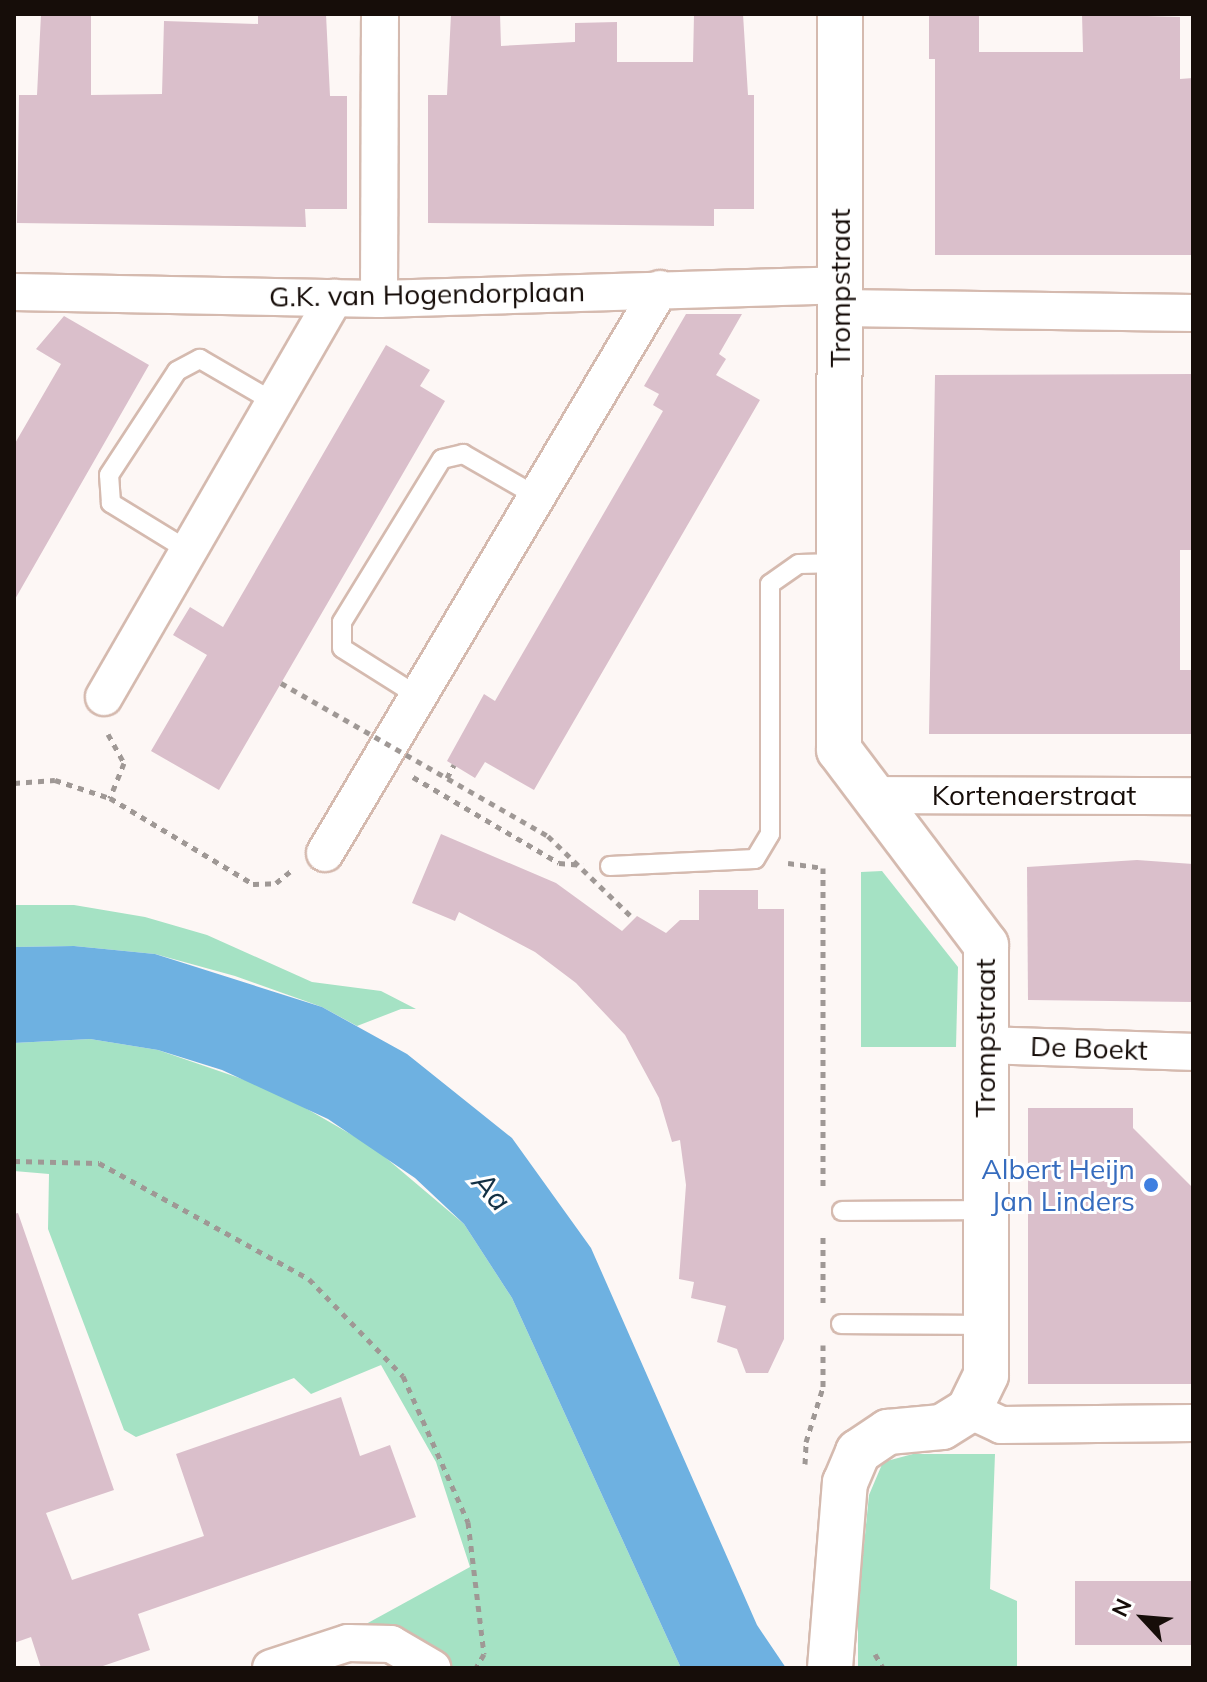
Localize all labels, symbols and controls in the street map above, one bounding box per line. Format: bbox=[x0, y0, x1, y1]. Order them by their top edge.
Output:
street label: Trompstraat bbox=[823, 208, 857, 368]
street label: G.K. van Hogendorplaan bbox=[269, 274, 585, 314]
street label: Kortenaerstraat bbox=[932, 778, 1136, 812]
street label: Trompstraat bbox=[968, 958, 1002, 1118]
street label: De Boekt bbox=[1030, 1029, 1148, 1067]
place label: Albert Heijn Jan Linders bbox=[981, 1152, 1135, 1218]
water label: Aa bbox=[465, 1164, 519, 1218]
marker: Albert Heijn Jan Linders bbox=[1142, 1176, 1160, 1194]
north arrow bbox=[1103, 1578, 1183, 1658]
text: N bbox=[1105, 1594, 1138, 1621]

